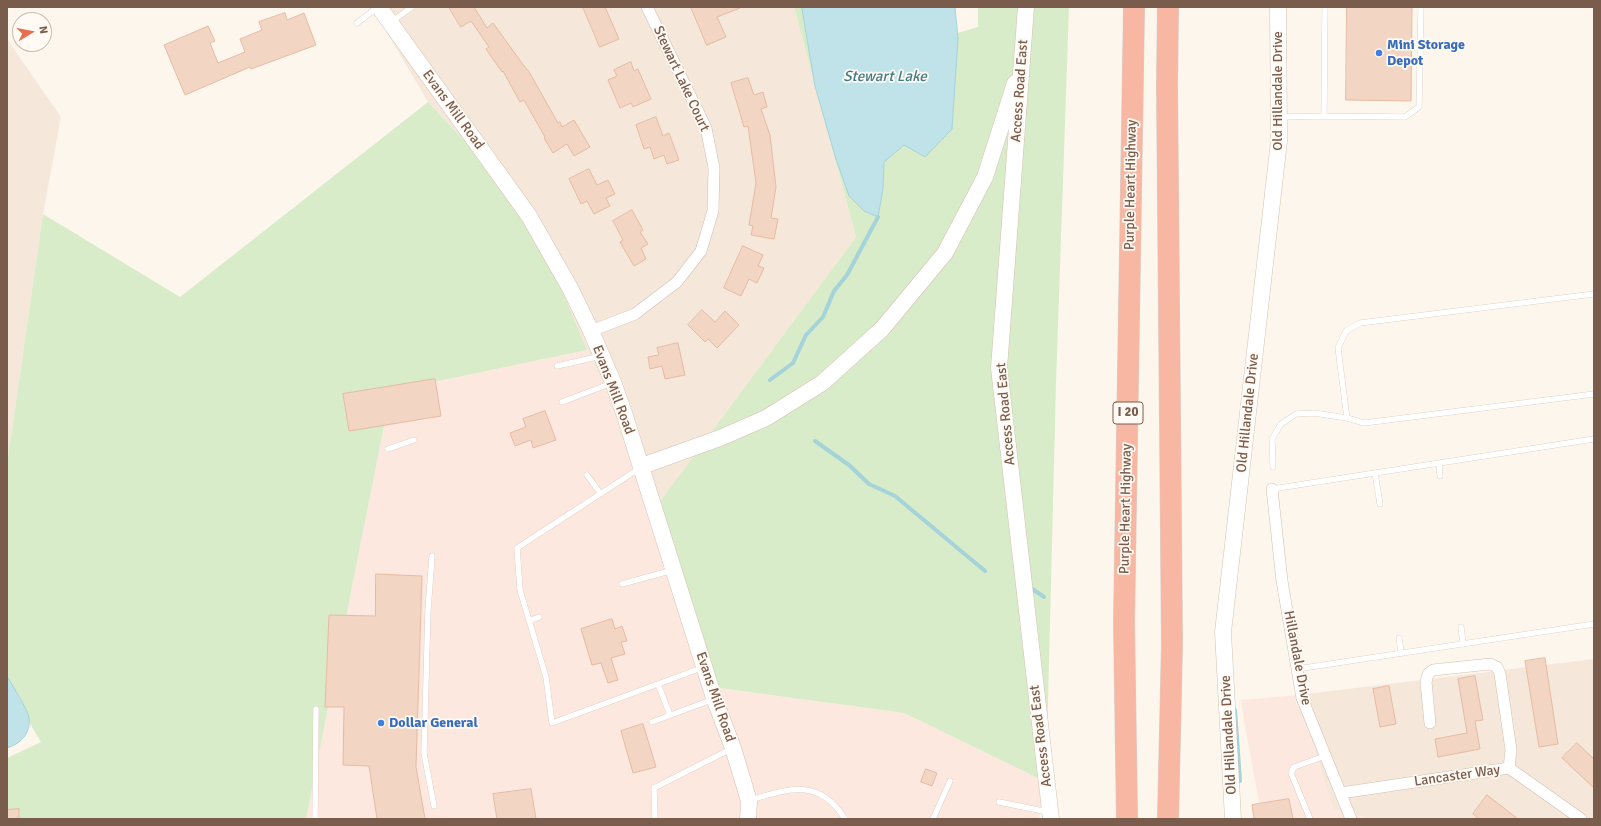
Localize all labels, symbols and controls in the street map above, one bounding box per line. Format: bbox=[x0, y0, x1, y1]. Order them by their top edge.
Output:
north arrow bbox=[12, 12, 52, 52]
street label: Stewart Lake Court bbox=[649, 24, 713, 134]
text: N bbox=[36, 25, 50, 35]
street label: Old Hillandale Drive bbox=[1270, 31, 1286, 151]
place label: Mini Storage Depot bbox=[1387, 37, 1465, 70]
street label: Access Road East bbox=[1008, 39, 1032, 143]
marker: Mini Storage Depot bbox=[1374, 48, 1384, 58]
street label: Evans Mill Road bbox=[419, 67, 487, 153]
water label: Stewart Lake bbox=[843, 68, 927, 86]
street label: Purple Heart Highway bbox=[1121, 120, 1141, 250]
street label: Evans Mill Road bbox=[588, 343, 638, 437]
street label: Old Hillandale Drive bbox=[1233, 353, 1263, 473]
street label: Access Road East bbox=[993, 362, 1019, 466]
road number: I 20 bbox=[1113, 402, 1143, 424]
street label: Purple Heart Highway bbox=[1116, 444, 1136, 574]
street label: Hillandale Drive bbox=[1280, 609, 1314, 707]
street label: Evans Mill Road bbox=[692, 650, 738, 744]
street label: Old Hillandale Drive bbox=[1217, 675, 1241, 795]
street label: Access Road East bbox=[1026, 684, 1056, 788]
place label: Dollar General bbox=[389, 715, 478, 731]
marker: Dollar General bbox=[376, 718, 386, 728]
street label: Lancaster Way bbox=[1413, 762, 1501, 790]

